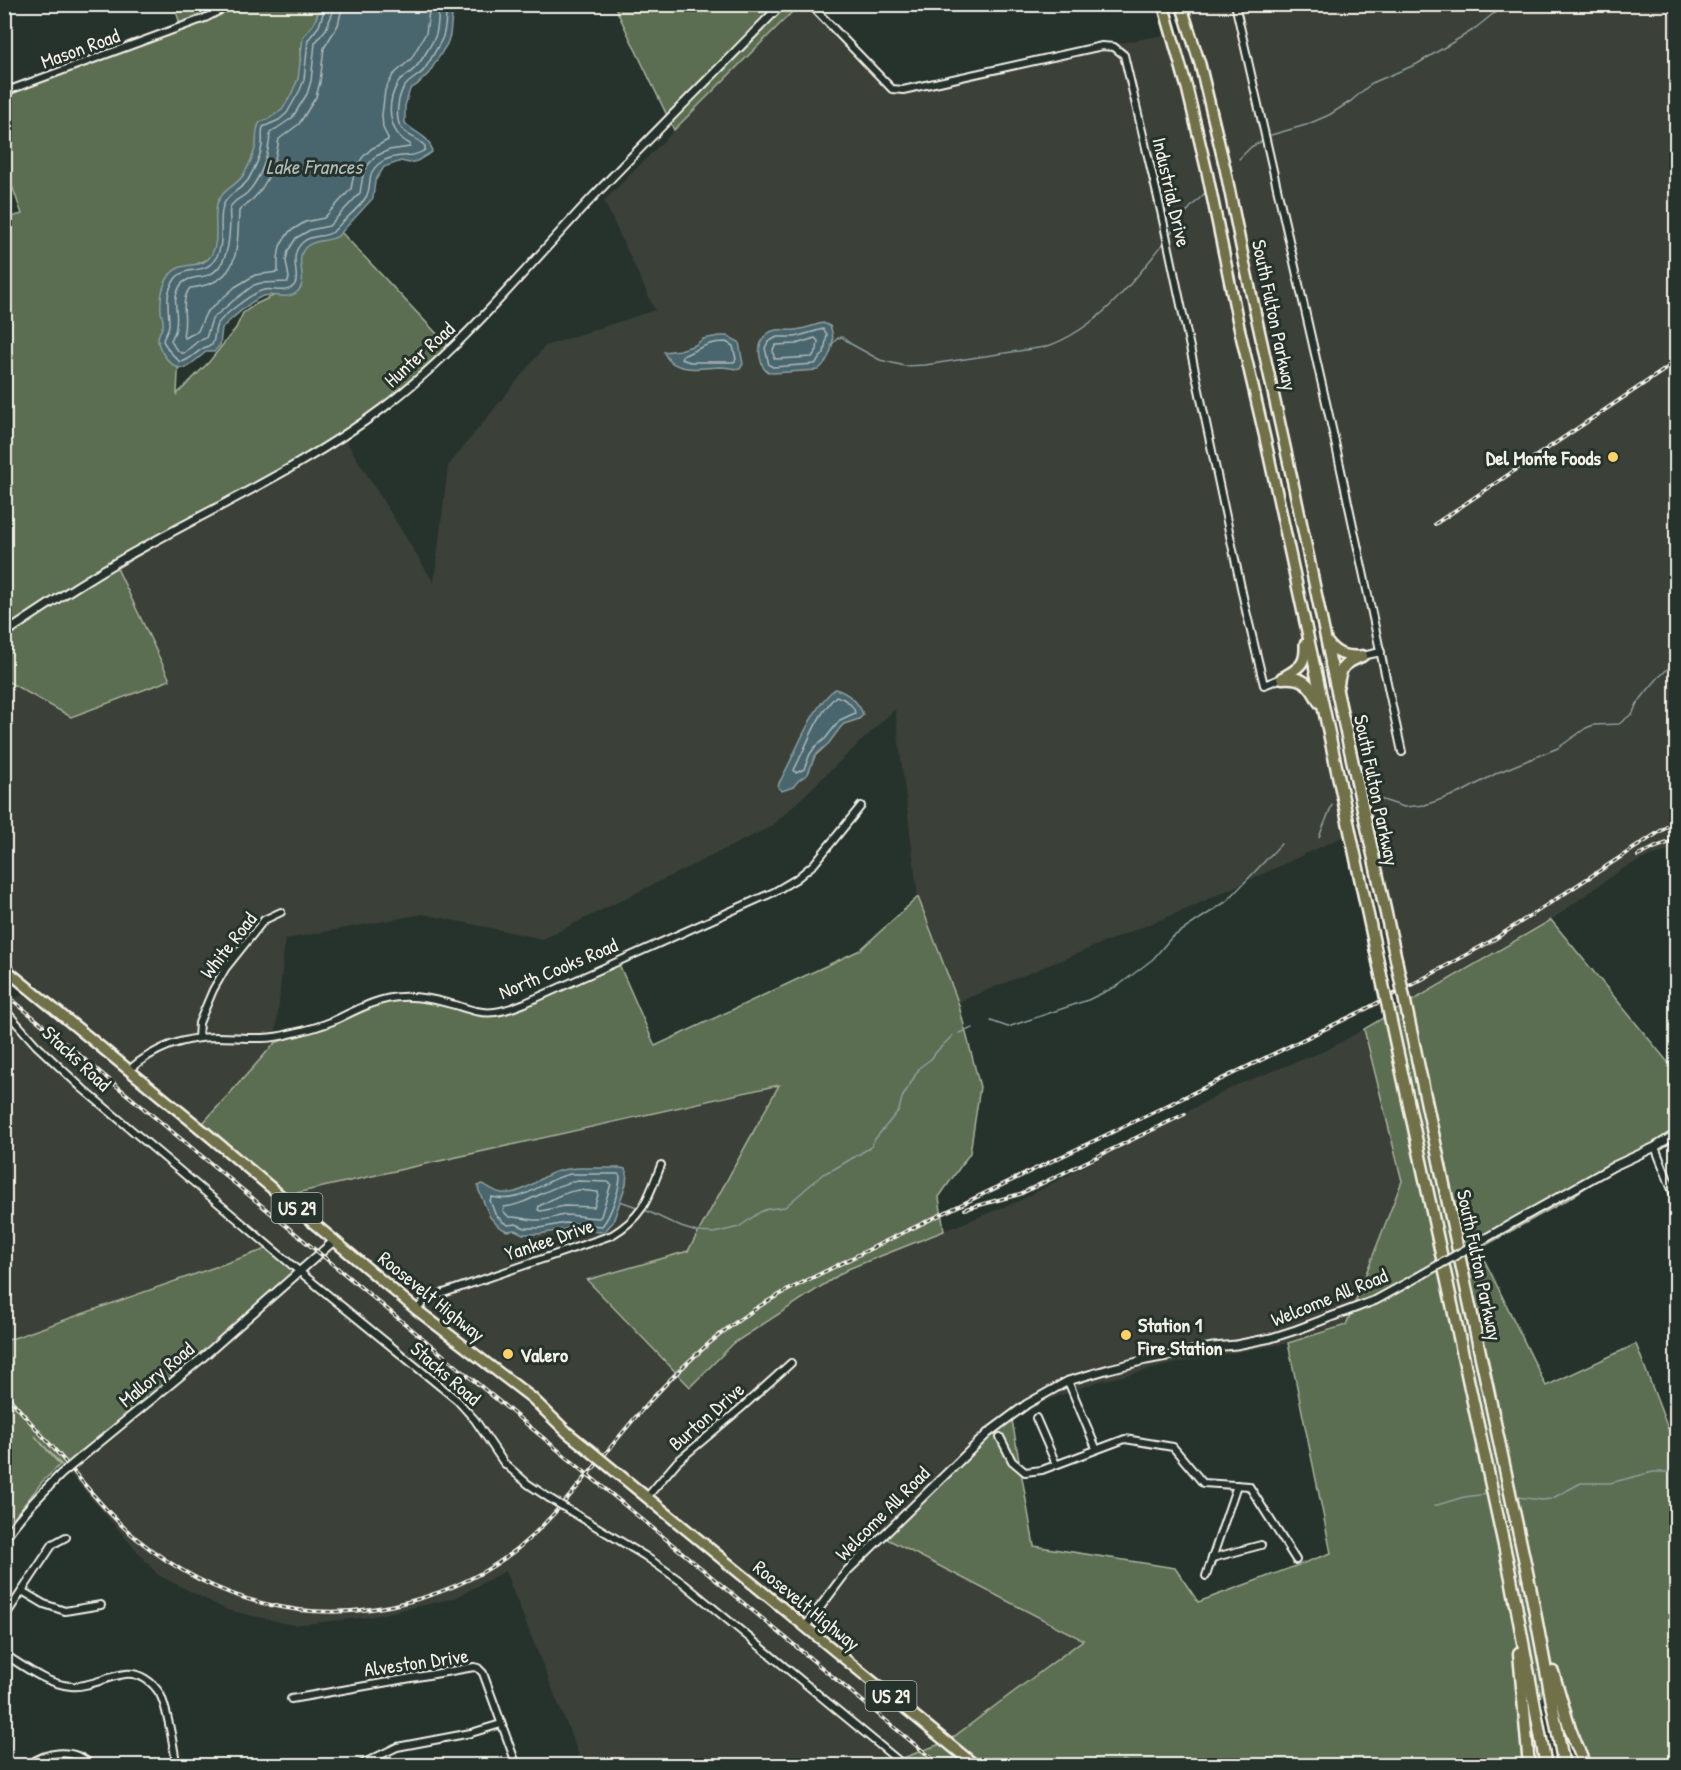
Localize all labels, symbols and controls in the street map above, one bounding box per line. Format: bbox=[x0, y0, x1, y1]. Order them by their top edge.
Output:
street label: Mason Road bbox=[37, 21, 123, 75]
street label: Industrial Drive bbox=[1146, 135, 1198, 249]
water label: Lake Frances bbox=[266, 152, 364, 181]
street label: South Fulton Parkway bbox=[1246, 237, 1304, 393]
street label: Hunter Road bbox=[378, 315, 460, 393]
place label: Del Monte Foods bbox=[1486, 444, 1601, 471]
marker: Del Monte Foods bbox=[1606, 450, 1620, 464]
street label: South Fulton Parkway bbox=[1348, 712, 1406, 868]
street label: White Road bbox=[194, 906, 263, 984]
street label: North Cooks Road bbox=[494, 931, 622, 1005]
street label: Stacks Road bbox=[37, 1019, 117, 1097]
street label: South Fulton Parkway bbox=[1451, 1187, 1509, 1343]
road number: US 29 bbox=[272, 1193, 322, 1223]
street label: Yankee Drive bbox=[501, 1211, 597, 1267]
street label: Roosevelt Highway bbox=[373, 1244, 491, 1348]
street label: Welcome All Road bbox=[1267, 1261, 1391, 1333]
place label: Station 1 Fire Station bbox=[1137, 1311, 1223, 1361]
marker: Station 1 Fire Station bbox=[1119, 1328, 1133, 1342]
street label: Mallory Road bbox=[113, 1335, 200, 1413]
street label: Stacks Road bbox=[405, 1335, 487, 1411]
place label: Valero bbox=[520, 1341, 568, 1368]
marker: Valero bbox=[501, 1347, 515, 1361]
street label: Burton Drive bbox=[662, 1376, 750, 1456]
street label: Welcome All Road bbox=[829, 1460, 935, 1566]
street label: Roosevelt Highway bbox=[748, 1553, 866, 1657]
street label: Alveston Drive bbox=[362, 1641, 470, 1683]
road number: US 29 bbox=[866, 1681, 916, 1711]

